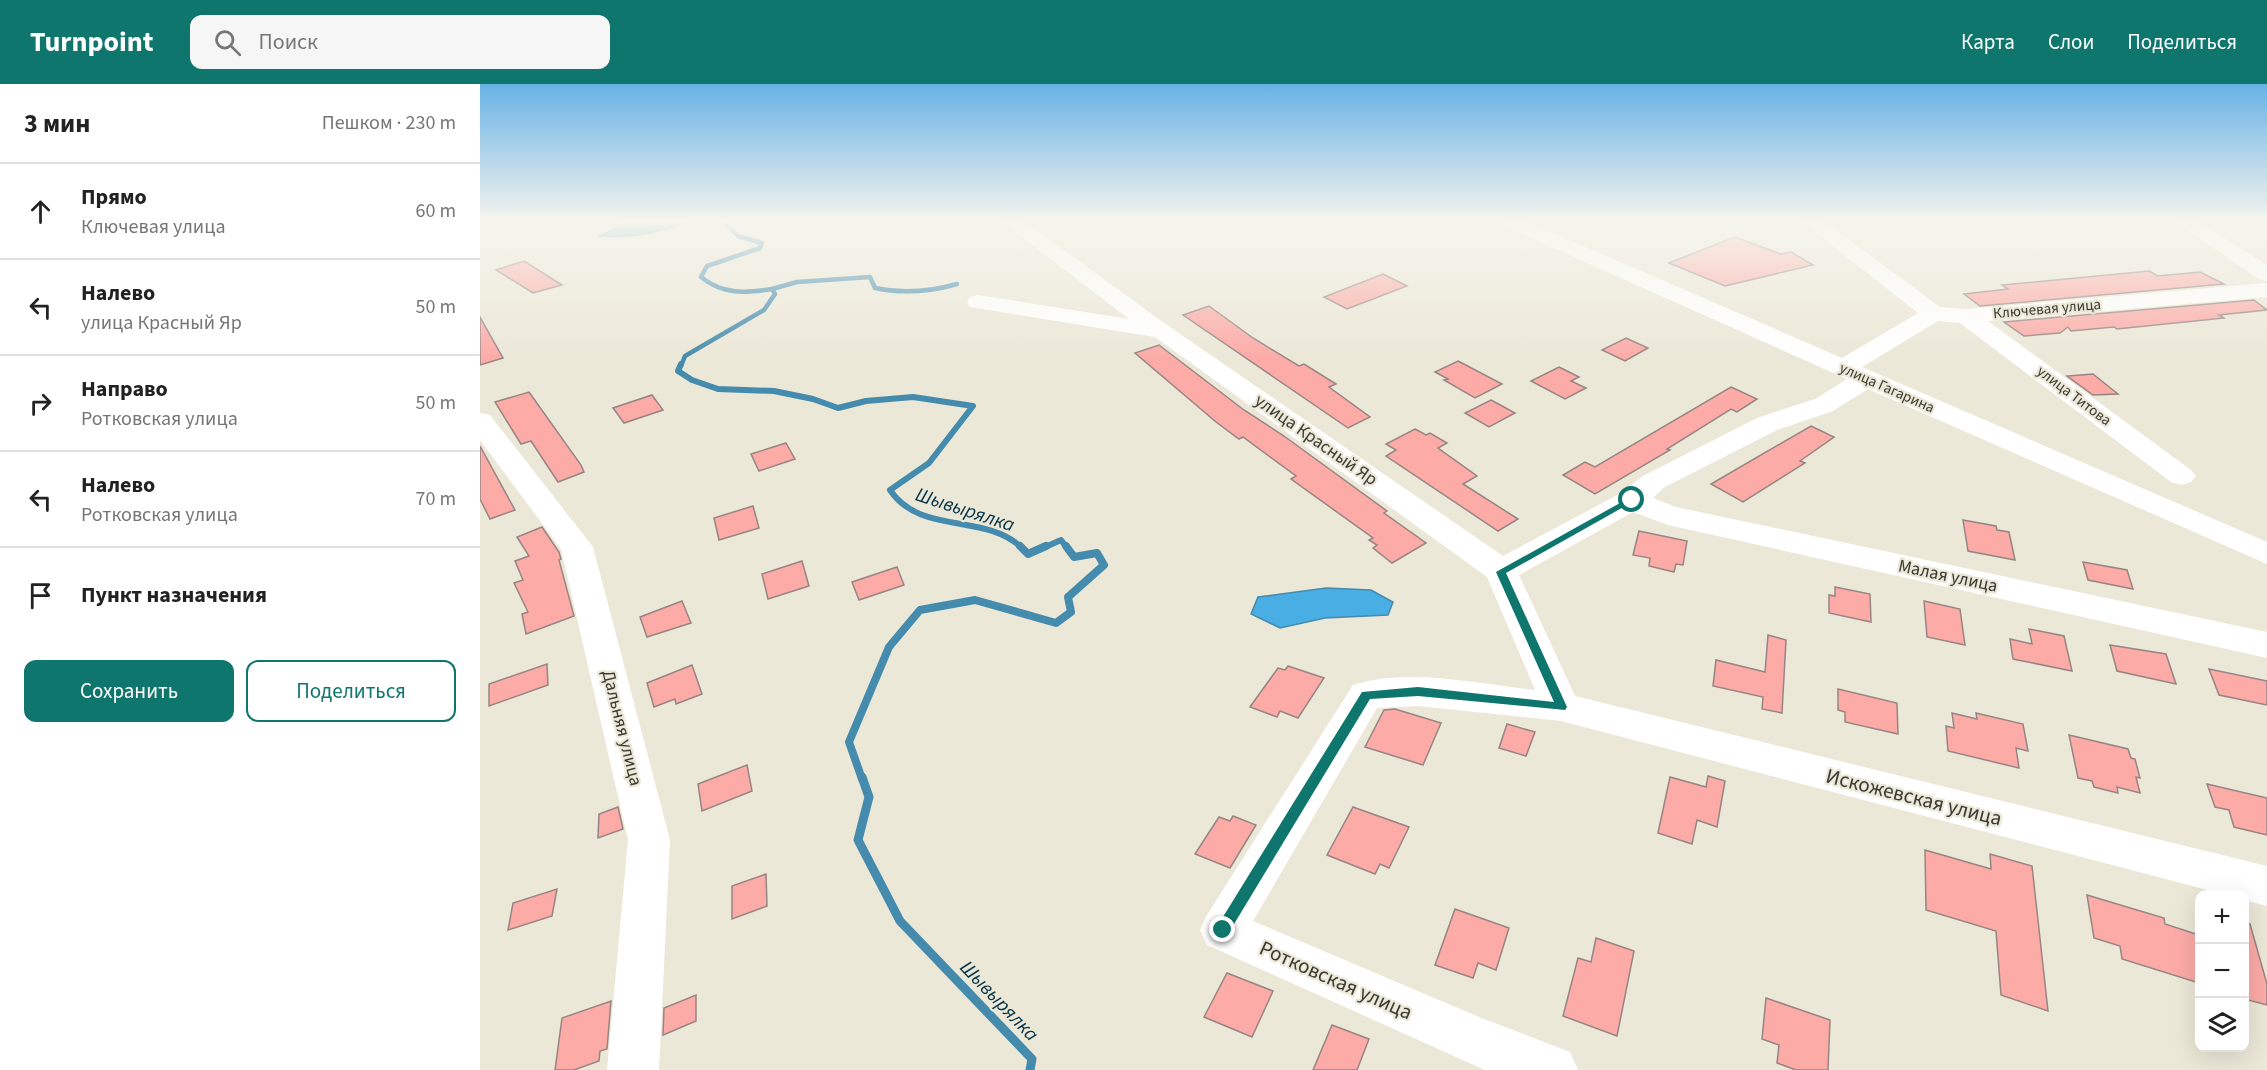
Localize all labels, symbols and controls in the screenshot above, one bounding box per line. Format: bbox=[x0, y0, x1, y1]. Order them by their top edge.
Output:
search box bbox=[190, 15, 610, 69]
text: Turnpoint bbox=[30, 22, 154, 62]
icon: search bbox=[211, 26, 244, 59]
text: Поиск bbox=[259, 26, 318, 58]
text: Карта bbox=[1961, 27, 2015, 57]
text: Слои bbox=[2048, 27, 2094, 57]
text: Поделиться bbox=[2127, 27, 2237, 57]
text: 3 мин bbox=[24, 105, 90, 142]
text: Пешком · 230 m bbox=[322, 109, 456, 137]
text: Прямо bbox=[81, 181, 147, 213]
icon: ahead bbox=[24, 195, 57, 228]
text: 60 m bbox=[416, 197, 456, 225]
text: Ключевая улица bbox=[81, 213, 226, 241]
text: Налево bbox=[81, 277, 155, 309]
icon: left bbox=[24, 291, 57, 324]
text: 50 m bbox=[416, 293, 456, 321]
street label: Ключевая улица bbox=[1992, 294, 2102, 324]
text: улица Красный Яр bbox=[81, 309, 242, 337]
street label: улица Гагарина bbox=[1836, 358, 1938, 418]
street label: улица Титова bbox=[2032, 361, 2116, 431]
text: Направо bbox=[81, 373, 168, 405]
icon: right bbox=[24, 387, 57, 420]
street label: улица Красный Яр bbox=[1250, 388, 1382, 492]
text: 50 m bbox=[416, 389, 456, 417]
text: Ротковская улица bbox=[81, 405, 238, 433]
text: Налево bbox=[81, 469, 155, 501]
water label: Шывырялка bbox=[912, 481, 1018, 539]
icon: left bbox=[24, 483, 57, 516]
text: 70 m bbox=[416, 485, 456, 513]
route start bbox=[1618, 486, 1644, 512]
text: Ротковская улица bbox=[81, 501, 238, 529]
street label: Малая улица bbox=[1896, 553, 2000, 599]
icon: arrive bbox=[24, 579, 57, 612]
text: Пункт назначения bbox=[81, 579, 267, 611]
button: Сохранить bbox=[24, 660, 234, 722]
button: Поделиться bbox=[246, 660, 456, 722]
street label: Дальняя улица bbox=[596, 667, 648, 789]
street label: Искожевская улица bbox=[1823, 761, 2005, 833]
map controls bbox=[2195, 890, 2249, 1052]
button: + bbox=[2195, 890, 2249, 944]
route end bbox=[1209, 916, 1235, 942]
street label: Ротковская улица bbox=[1255, 933, 1417, 1027]
button: − bbox=[2195, 944, 2249, 998]
water label: Шывырялка bbox=[953, 954, 1045, 1048]
button: layers bbox=[2195, 998, 2249, 1052]

